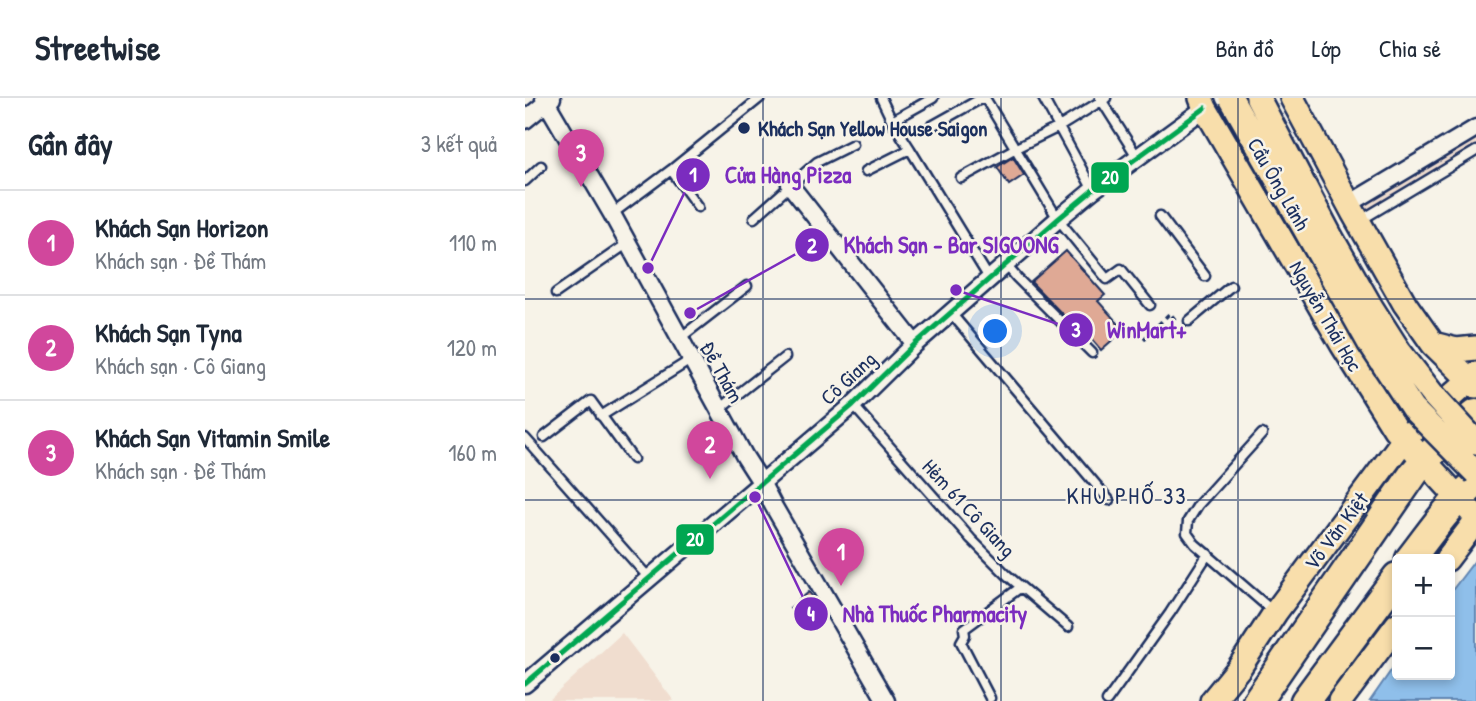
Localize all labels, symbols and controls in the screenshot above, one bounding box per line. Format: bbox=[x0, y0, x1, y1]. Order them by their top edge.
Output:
text: Streetwise bbox=[35, 26, 160, 70]
text: Bản đồ bbox=[1215, 32, 1274, 64]
text: Lớp bbox=[1312, 32, 1341, 64]
text: Chia sẻ bbox=[1379, 32, 1441, 64]
place label: Khách Sạn Yellow House Saigon bbox=[758, 114, 988, 144]
marker: Khách Sạn Yellow House Saigon bbox=[736, 120, 752, 136]
text: Gần đây bbox=[28, 124, 113, 164]
text: 3 kết quả bbox=[421, 128, 497, 159]
pin: 3 bbox=[558, 129, 604, 187]
street label: Cầu Ông Lãnh bbox=[1241, 132, 1317, 236]
callout: Cửa Hàng Pizza bbox=[675, 153, 865, 197]
text: Cửa Hàng Pizza bbox=[725, 159, 851, 191]
text: 1 bbox=[689, 160, 697, 189]
line badge: 20 bbox=[1090, 161, 1130, 194]
text: 20 bbox=[1101, 164, 1119, 190]
text: Khách Sạn Horizon bbox=[95, 210, 268, 245]
callout: Khách Sạn - Bar SIGOONG bbox=[795, 223, 1073, 267]
text: 1 bbox=[47, 227, 55, 258]
text: 110 m bbox=[449, 227, 497, 258]
text: Khách Sạn - Bar SIGOONG bbox=[843, 229, 1060, 260]
text: 2 bbox=[807, 231, 817, 260]
text: Khách sạn · Ðề Thám bbox=[95, 245, 266, 276]
street label: Nguyễn Thái Học bbox=[1283, 255, 1370, 377]
callout: WinMart+ bbox=[1058, 308, 1201, 352]
your location bbox=[978, 314, 1012, 348]
text: WinMart+ bbox=[1107, 314, 1187, 345]
text: Khách Sạn Tyna bbox=[95, 315, 242, 350]
text: 3 bbox=[1071, 315, 1081, 344]
text: 2 bbox=[46, 332, 56, 363]
text: 120 m bbox=[447, 332, 497, 363]
street label: Ðề Thám bbox=[693, 336, 751, 408]
street label: Cô Giang bbox=[814, 345, 882, 411]
text: Khách sạn · Cô Giang bbox=[95, 350, 266, 381]
text: Khách Sạn Vitamin Smile bbox=[95, 420, 330, 455]
pin: 2 bbox=[687, 421, 733, 479]
text: 3 bbox=[46, 437, 56, 468]
text: 160 m bbox=[448, 437, 497, 468]
street label: Hẻm 61 Cô Giang bbox=[916, 452, 1022, 564]
text: Khách sạn · Ðề Thám bbox=[95, 455, 266, 486]
district label: KHU PHỐ 33 bbox=[1066, 480, 1188, 511]
street label: Võ Văn Kiệt bbox=[1297, 485, 1375, 576]
line badge: 20 bbox=[675, 523, 715, 556]
text: 20 bbox=[686, 526, 704, 552]
pin: 1 bbox=[818, 528, 864, 586]
map controls bbox=[1392, 554, 1455, 680]
button: + bbox=[1392, 554, 1455, 617]
callout: Nhà Thuốc Pharmacity bbox=[794, 592, 1041, 636]
text: Nhà Thuốc Pharmacity bbox=[843, 598, 1027, 630]
text: 4 bbox=[807, 599, 815, 628]
button: − bbox=[1392, 617, 1455, 680]
unlabelled marker bbox=[548, 651, 562, 665]

